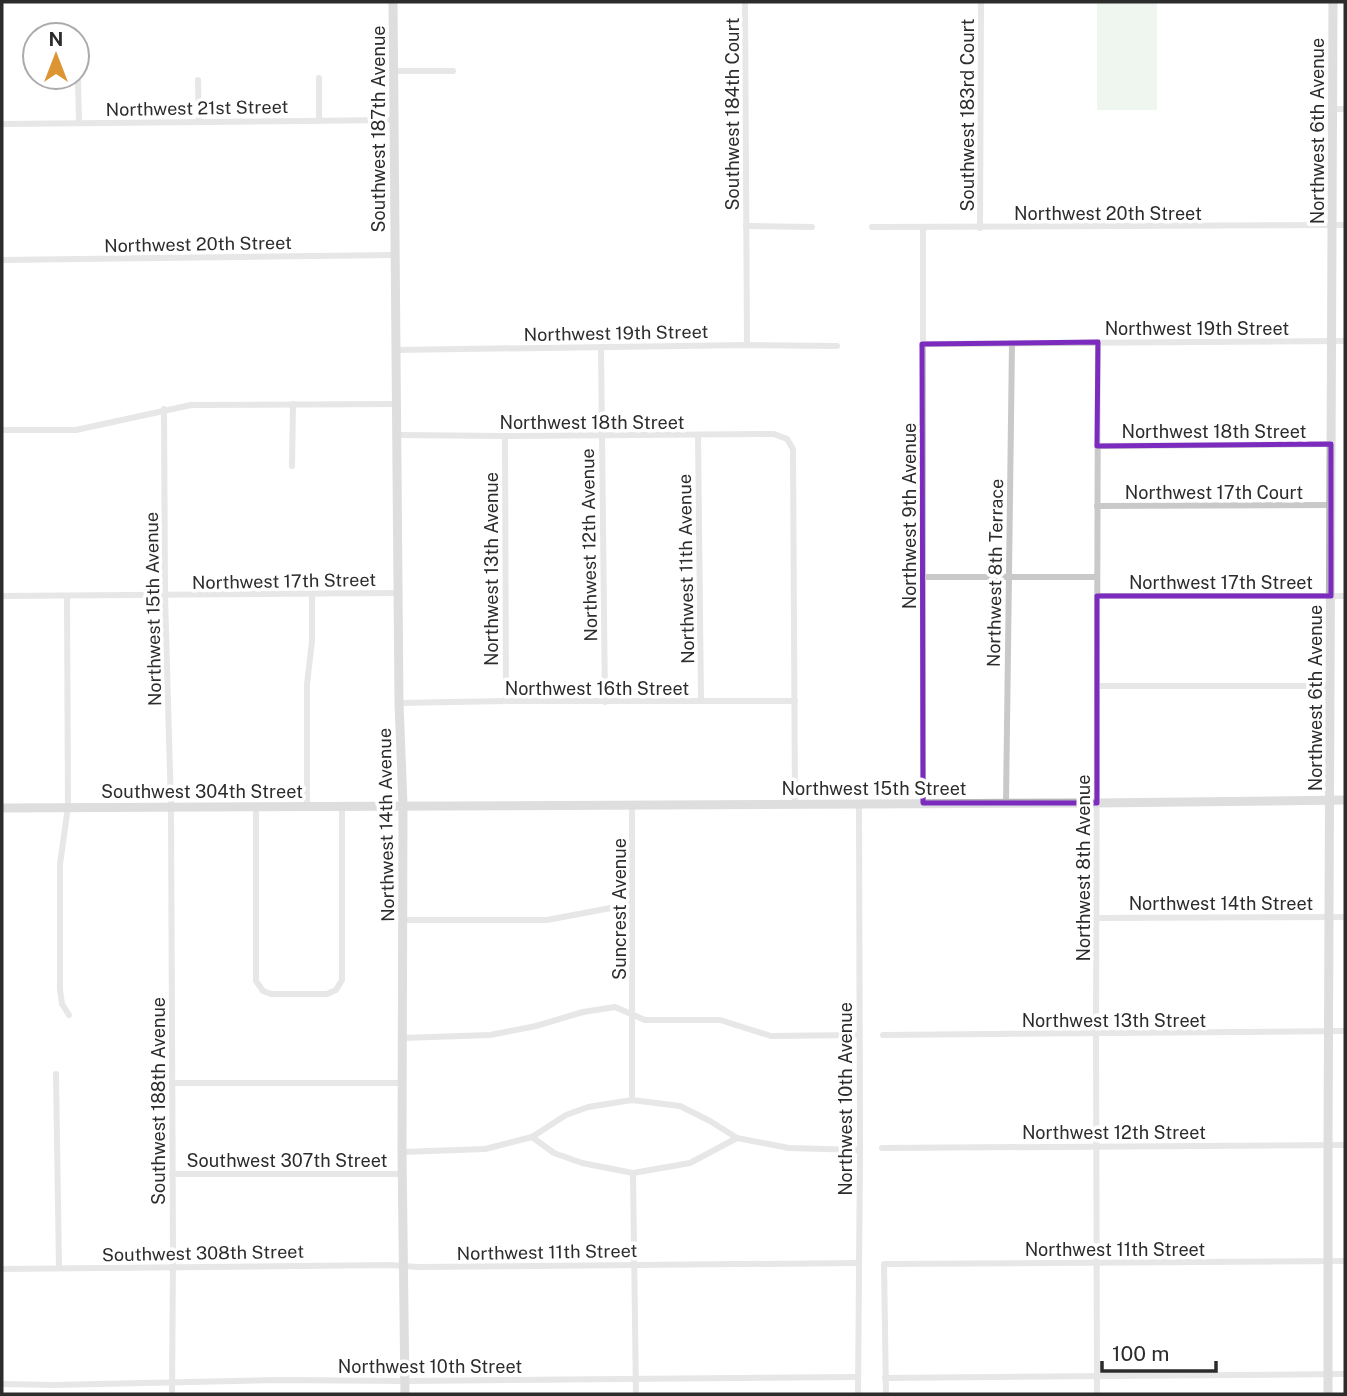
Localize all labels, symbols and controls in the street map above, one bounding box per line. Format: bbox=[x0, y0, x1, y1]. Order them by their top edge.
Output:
street label: Southwest 184th Court bbox=[722, 18, 743, 210]
street label: Southwest 183rd Court bbox=[957, 18, 978, 212]
north arrow bbox=[21, 21, 91, 91]
street label: Southwest 187th Avenue bbox=[368, 25, 389, 233]
text: N bbox=[49, 28, 63, 50]
street label: Northwest 6th Avenue bbox=[1307, 38, 1328, 224]
street label: Northwest 21st Street bbox=[105, 96, 289, 120]
street label: Northwest 20th Street bbox=[1014, 203, 1202, 224]
street label: Northwest 20th Street bbox=[104, 232, 292, 256]
street label: Northwest 19th Street bbox=[1105, 318, 1289, 339]
street label: Northwest 19th Street bbox=[524, 321, 708, 345]
street label: Northwest 18th Street bbox=[499, 412, 685, 433]
street label: Northwest 18th Street bbox=[1121, 421, 1307, 442]
street label: Northwest 9th Avenue bbox=[899, 423, 920, 609]
street label: Northwest 12th Avenue bbox=[577, 448, 601, 642]
street label: Northwest 13th Avenue bbox=[481, 472, 502, 666]
street label: Northwest 11th Avenue bbox=[674, 474, 698, 664]
street label: Northwest 8th Terrace bbox=[983, 479, 1007, 667]
street label: Northwest 17th Court bbox=[1125, 482, 1303, 503]
street label: Northwest 15th Avenue bbox=[141, 512, 165, 706]
street label: Northwest 17th Street bbox=[192, 569, 376, 593]
street label: Northwest 17th Street bbox=[1129, 572, 1313, 593]
street label: Northwest 6th Avenue bbox=[1305, 605, 1326, 791]
street label: Northwest 16th Street bbox=[505, 678, 689, 699]
street label: Northwest 14th Avenue bbox=[374, 728, 398, 922]
street label: Northwest 8th Avenue bbox=[1073, 775, 1094, 961]
street label: Northwest 15th Street bbox=[782, 778, 966, 799]
street label: Southwest 304th Street bbox=[101, 781, 303, 802]
street label: Suncrest Avenue bbox=[609, 838, 630, 980]
street label: Northwest 14th Street bbox=[1129, 893, 1313, 914]
street label: Southwest 188th Avenue bbox=[148, 997, 169, 1205]
street label: Northwest 10th Avenue bbox=[835, 1002, 856, 1196]
street label: Northwest 13th Street bbox=[1022, 1010, 1206, 1031]
street label: Northwest 12th Street bbox=[1022, 1122, 1206, 1143]
street label: Southwest 307th Street bbox=[186, 1150, 388, 1171]
street label: Northwest 11th Street bbox=[1025, 1239, 1205, 1260]
street label: Northwest 11th Street bbox=[456, 1240, 638, 1264]
street label: Southwest 308th Street bbox=[102, 1241, 304, 1265]
scale bar bbox=[1102, 1330, 1216, 1374]
text: 100 m bbox=[1112, 1341, 1169, 1366]
street label: Northwest 10th Street bbox=[338, 1356, 522, 1377]

